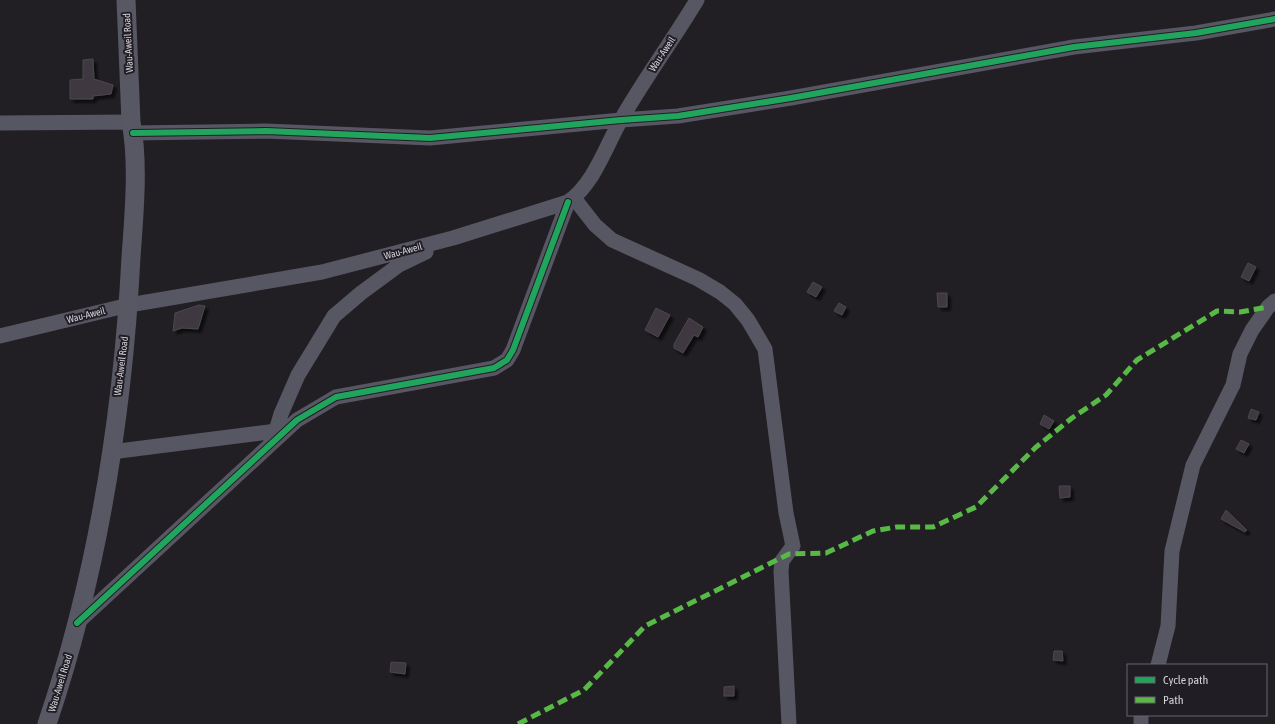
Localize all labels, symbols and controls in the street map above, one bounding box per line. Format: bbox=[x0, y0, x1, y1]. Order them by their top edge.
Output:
street label: Wau-Aweil Road bbox=[121, 13, 135, 73]
street label: Wau-Aweil bbox=[647, 34, 677, 73]
street label: Wau-Aweil bbox=[383, 241, 424, 261]
street label: Wau-Aweil bbox=[66, 305, 107, 325]
street label: Wau-Aweil Road bbox=[112, 335, 130, 396]
street label: Wau-Aweil Road bbox=[46, 653, 74, 713]
legend bbox=[1127, 664, 1267, 716]
text: Cycle path bbox=[1163, 673, 1208, 687]
text: Path bbox=[1163, 693, 1184, 707]

